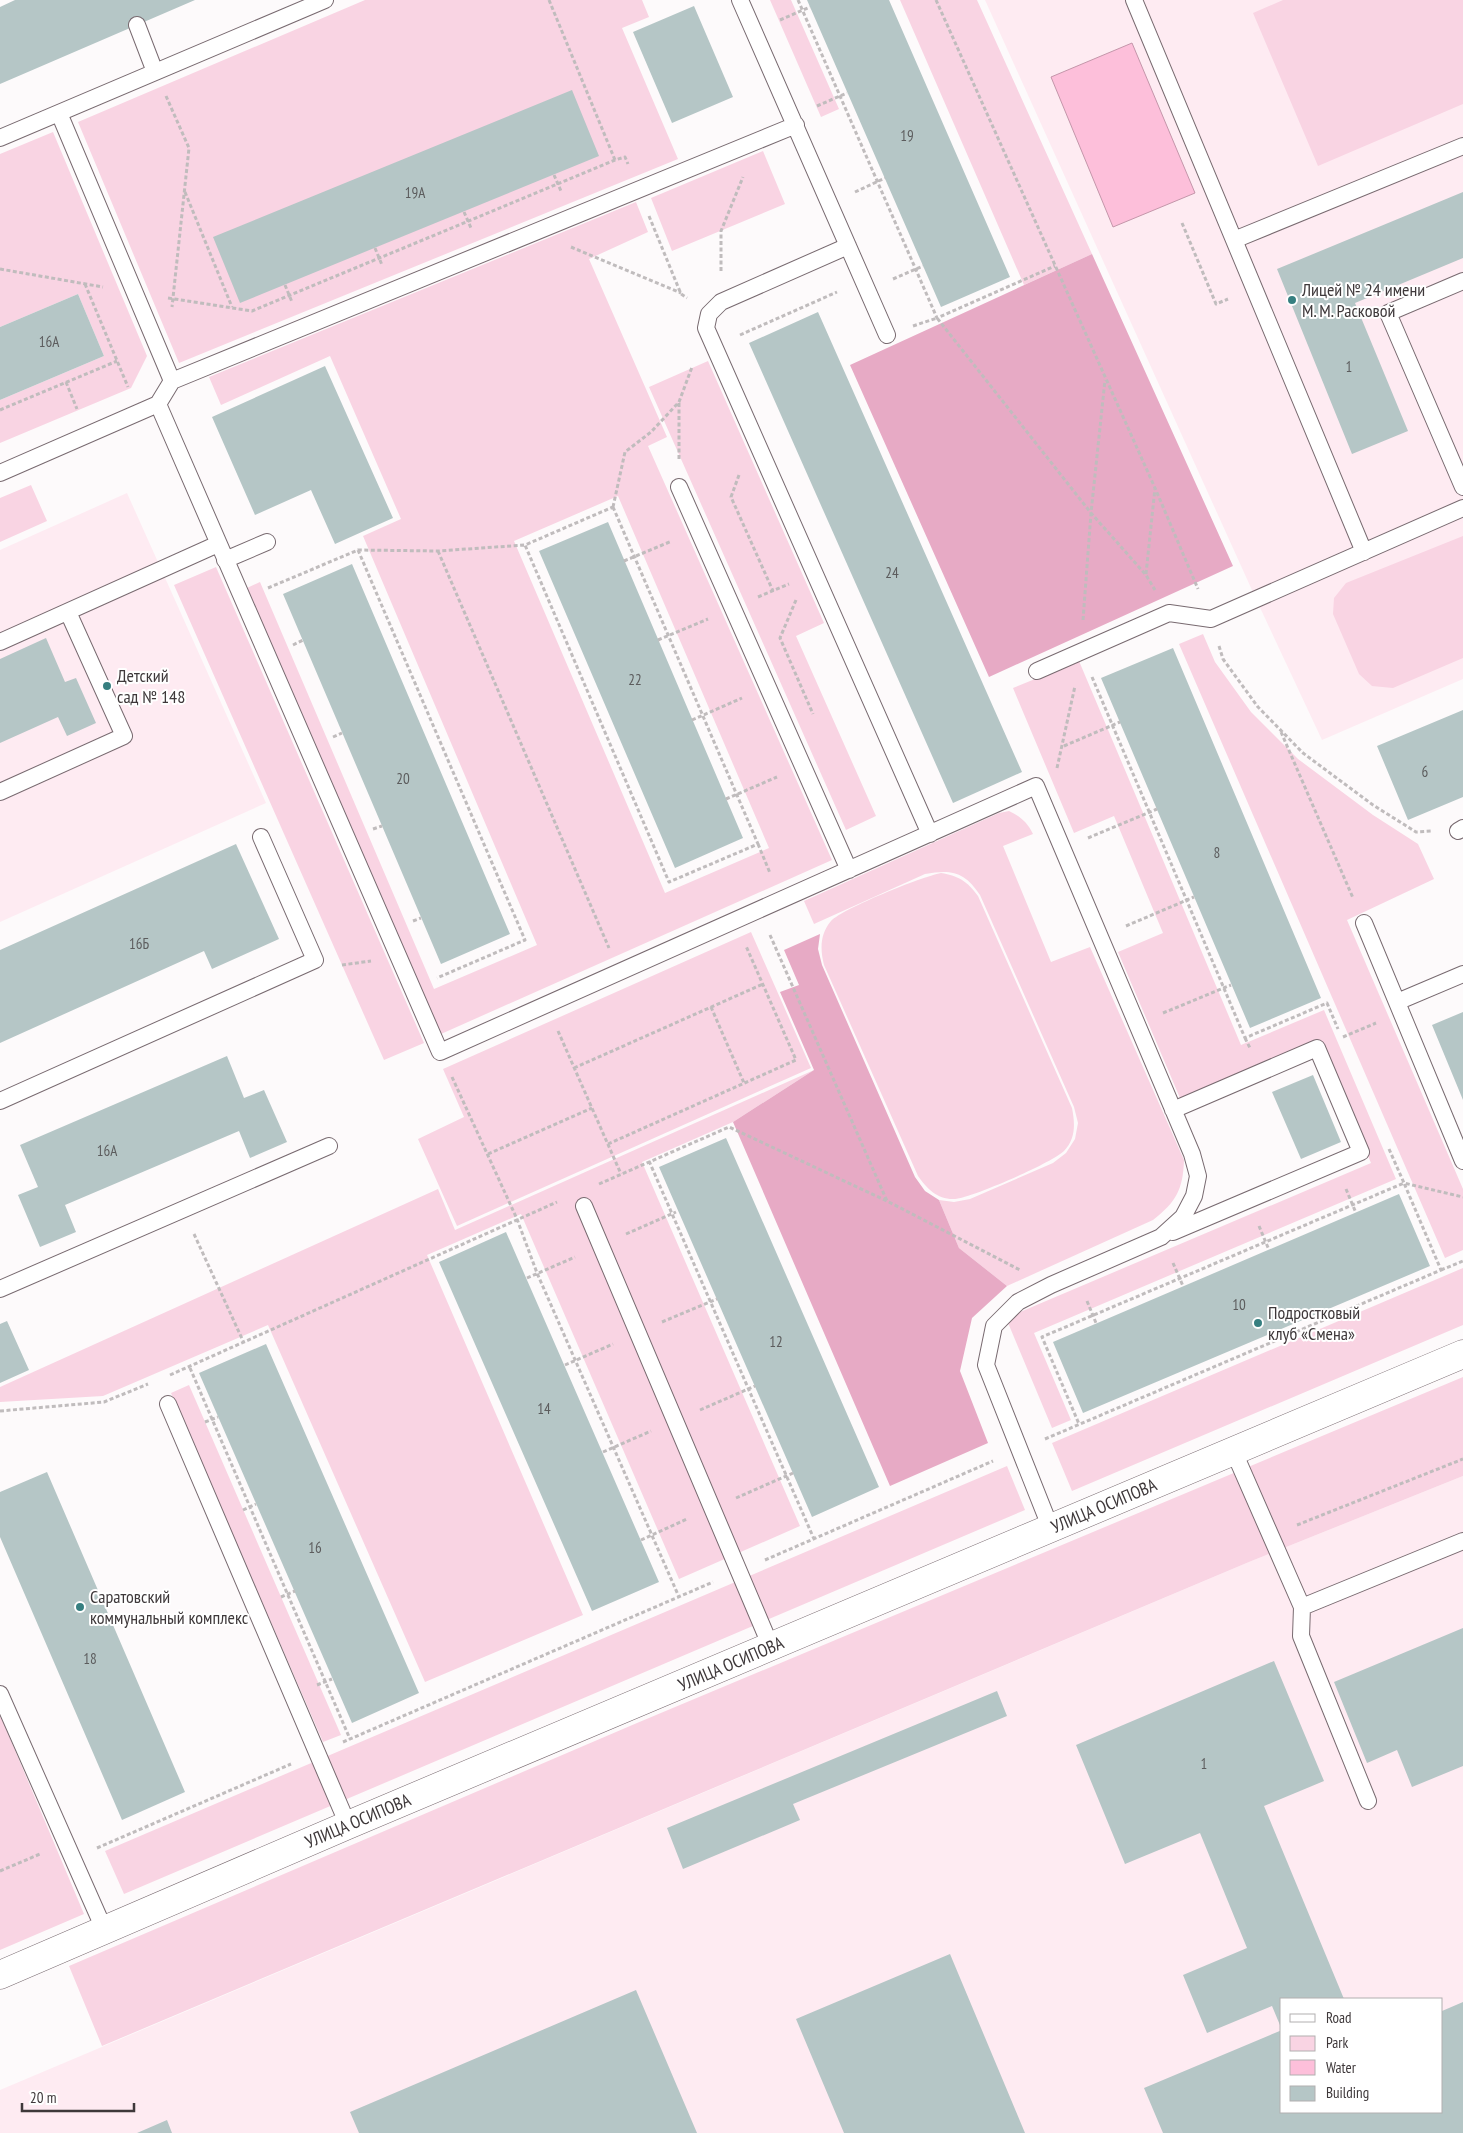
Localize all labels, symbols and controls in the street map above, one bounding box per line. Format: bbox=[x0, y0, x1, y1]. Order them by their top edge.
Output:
house number: 19 bbox=[900, 126, 914, 145]
house number: 19А bbox=[405, 183, 426, 202]
place label: Лицей № 24 имени М. М. Расковой bbox=[1301, 278, 1425, 322]
marker: Лицей № 24 имени М. М. Расковой bbox=[1286, 294, 1298, 306]
house number: 16А bbox=[39, 332, 60, 351]
house number: 1 bbox=[1346, 357, 1352, 376]
house number: 24 bbox=[885, 563, 899, 582]
place label: Детский сад № 148 bbox=[117, 664, 185, 708]
house number: 22 bbox=[628, 670, 642, 689]
marker: Детский сад № 148 bbox=[101, 680, 113, 692]
house number: 6 bbox=[1422, 762, 1429, 781]
house number: 20 bbox=[396, 769, 410, 788]
house number: 8 bbox=[1214, 843, 1220, 862]
house number: 16Б bbox=[129, 934, 149, 953]
house number: 16А bbox=[97, 1141, 118, 1160]
house number: 10 bbox=[1232, 1295, 1246, 1314]
place label: Подростковый клуб «Смена» bbox=[1268, 1301, 1360, 1345]
marker: Подростковый клуб «Смена» bbox=[1252, 1317, 1264, 1329]
house number: 12 bbox=[769, 1332, 783, 1351]
house number: 14 bbox=[537, 1399, 551, 1418]
street label: УЛИЦА ОСИПОВА bbox=[1047, 1473, 1161, 1538]
house number: 16 bbox=[308, 1538, 322, 1557]
place label: Саратовский коммунальный комплекс bbox=[90, 1585, 249, 1629]
marker: Саратовский коммунальный комплекс bbox=[74, 1601, 86, 1613]
street label: УЛИЦА ОСИПОВА bbox=[674, 1631, 788, 1696]
house number: 18 bbox=[83, 1649, 97, 1668]
house number: 1 bbox=[1201, 1754, 1207, 1773]
street label: УЛИЦА ОСИПОВА bbox=[301, 1788, 415, 1853]
legend bbox=[1280, 1998, 1443, 2113]
text: Road bbox=[1326, 2008, 1352, 2027]
text: Park bbox=[1326, 2033, 1348, 2052]
text: Water bbox=[1326, 2058, 1357, 2077]
scale bar bbox=[22, 2080, 135, 2112]
text: Building bbox=[1326, 2083, 1369, 2102]
text: 20 m bbox=[30, 2088, 56, 2107]

